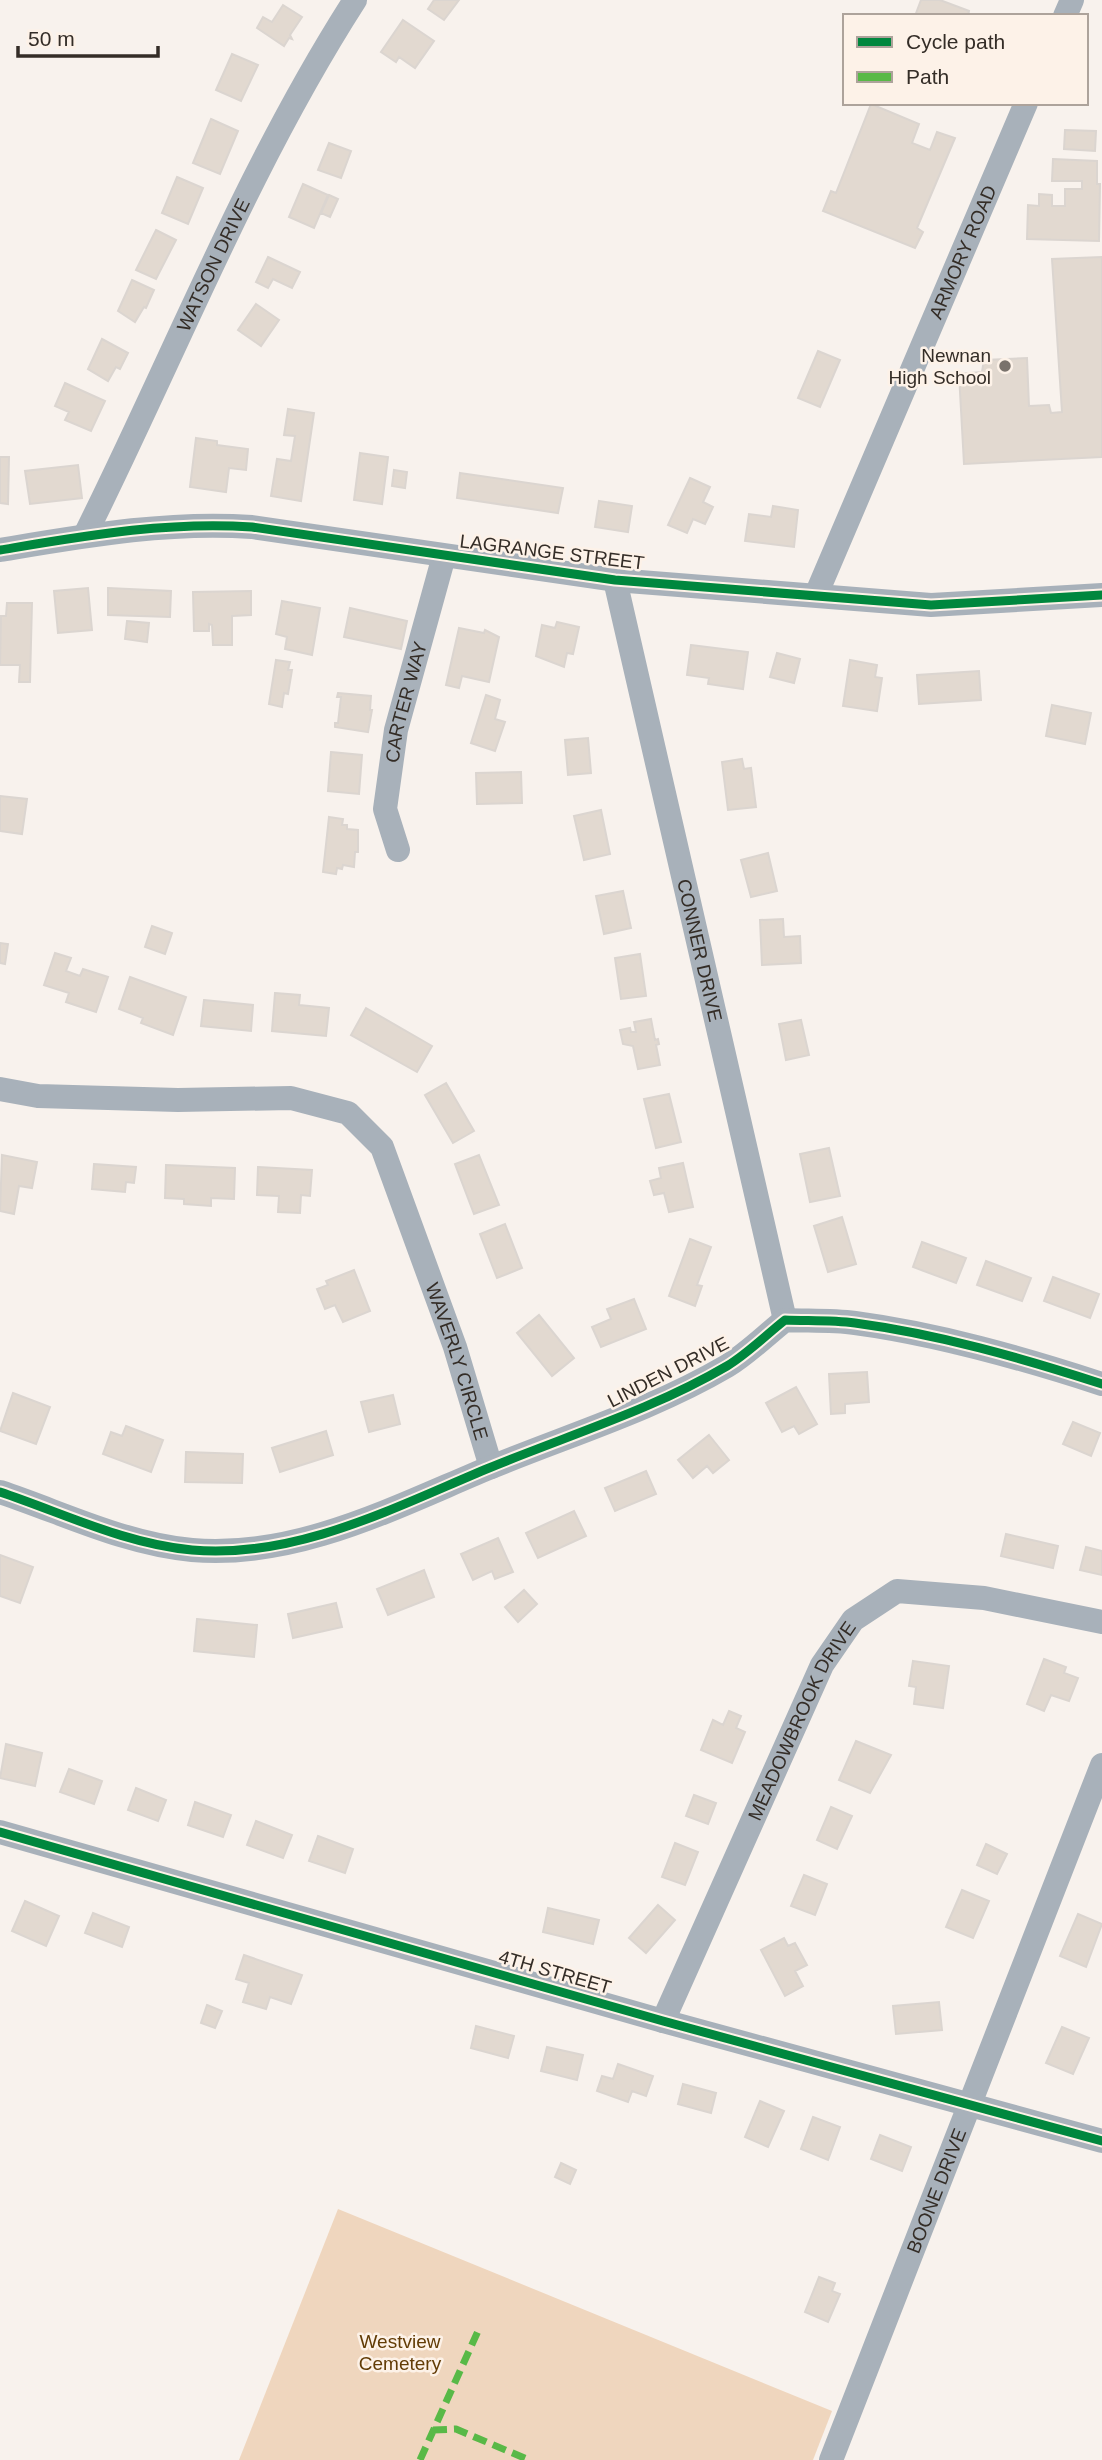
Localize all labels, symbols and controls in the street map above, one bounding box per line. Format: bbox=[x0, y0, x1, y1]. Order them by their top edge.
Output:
scale bar bbox=[18, 14, 158, 58]
legend bbox=[843, 14, 1088, 105]
text: 50 m bbox=[28, 27, 75, 50]
text: Cycle path bbox=[906, 30, 1005, 53]
text: Path bbox=[906, 65, 949, 88]
street label: ARMORY ROAD bbox=[925, 182, 1000, 322]
street label: WATSON DRIVE bbox=[172, 195, 253, 335]
place label: Newnan High School bbox=[889, 345, 991, 388]
marker: Newnan High School bbox=[997, 358, 1013, 374]
street label: LAGRANGE STREET bbox=[458, 530, 646, 574]
street label: CARTER WAY bbox=[381, 639, 431, 764]
street label: CONNER DRIVE bbox=[674, 877, 727, 1024]
street label: WAVERLY CIRCLE bbox=[422, 1280, 493, 1442]
street label: LINDEN DRIVE bbox=[604, 1332, 732, 1412]
street label: MEADOWBROOK DRIVE bbox=[744, 1617, 860, 1823]
street label: 4TH STREET bbox=[496, 1946, 614, 1998]
street label: BOONE DRIVE bbox=[902, 2125, 970, 2256]
park label: Westview Cemetery bbox=[359, 2331, 442, 2374]

